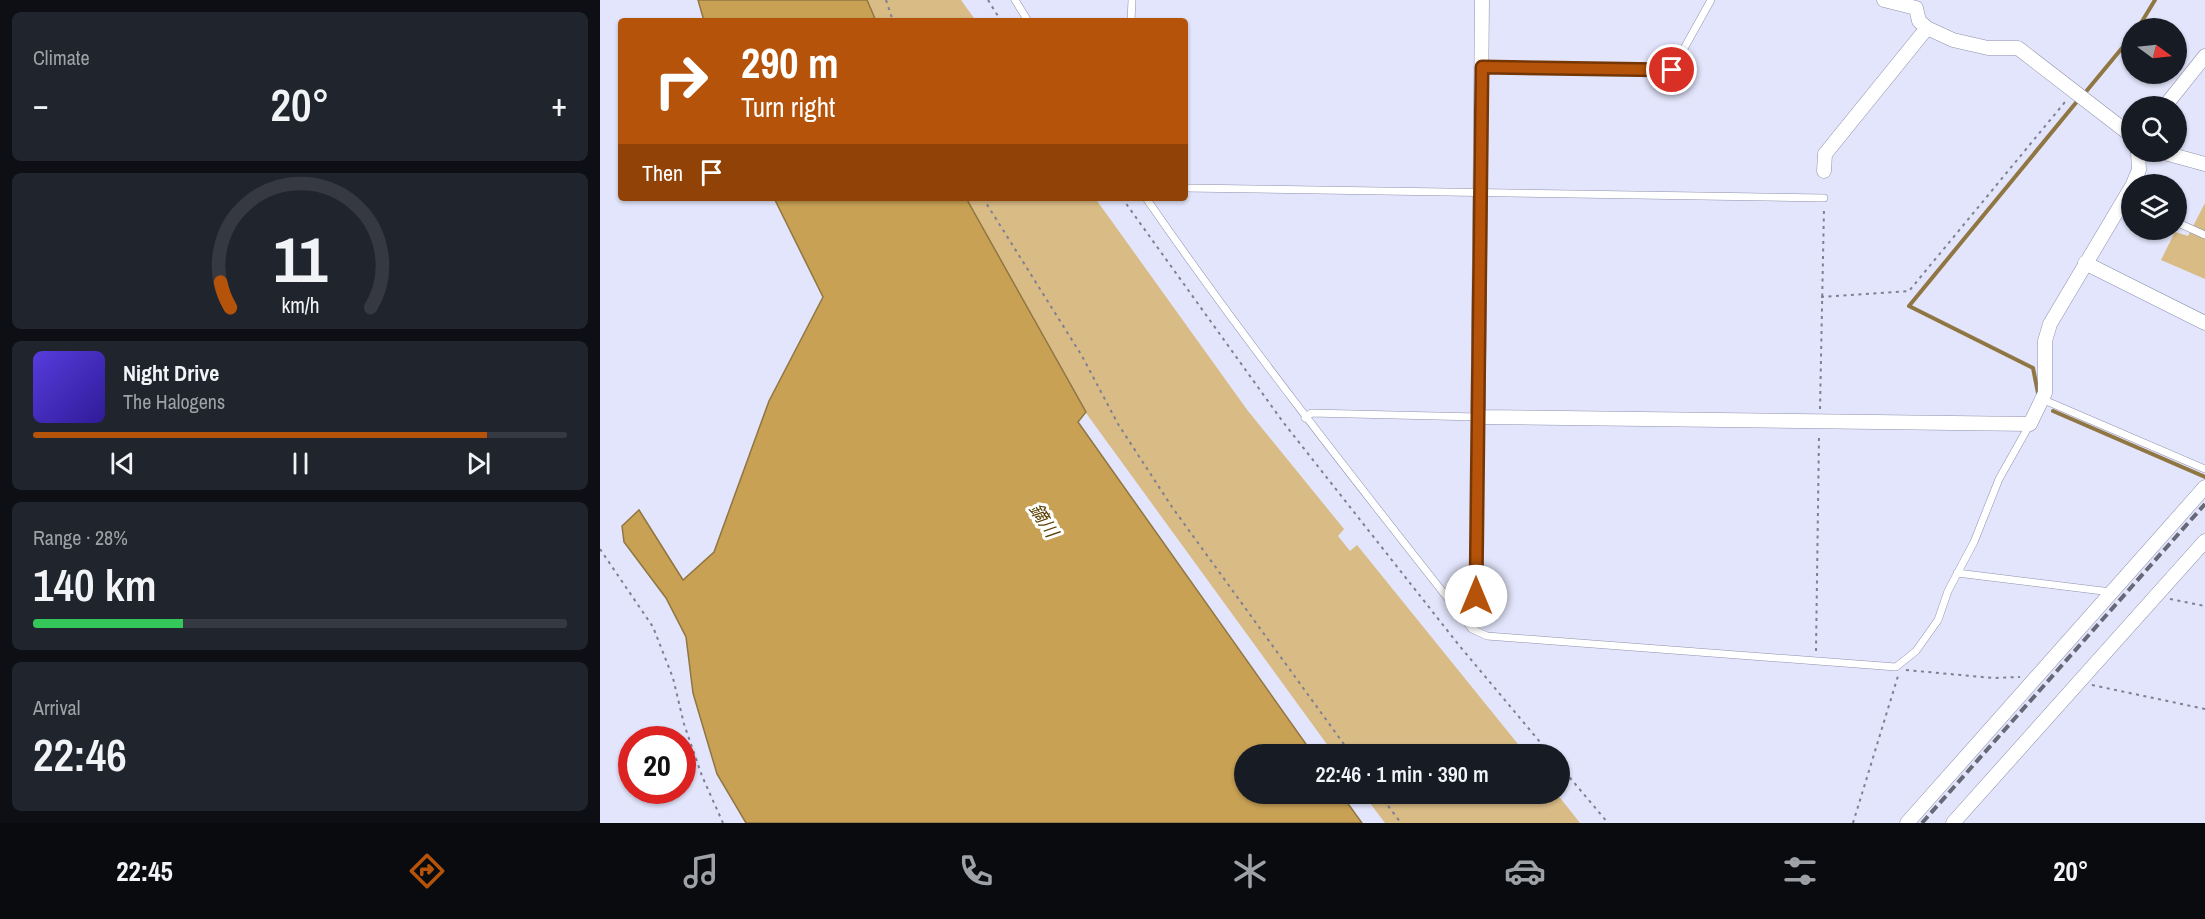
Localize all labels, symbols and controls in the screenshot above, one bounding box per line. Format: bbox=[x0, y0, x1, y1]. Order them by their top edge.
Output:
north arrow bbox=[2121, 18, 2187, 84]
map controls bbox=[2121, 18, 2187, 240]
text: 290 m bbox=[741, 35, 839, 91]
icon: right bbox=[642, 42, 720, 120]
text: Climate bbox=[33, 44, 90, 71]
pin bbox=[1646, 44, 1697, 95]
icon: arrive bbox=[1655, 53, 1688, 86]
text: 20° bbox=[270, 74, 330, 135]
text: − bbox=[33, 82, 49, 126]
text: + bbox=[551, 82, 567, 126]
text: Turn right bbox=[741, 89, 835, 125]
button: search bbox=[2121, 96, 2187, 162]
icon: arrive bbox=[695, 156, 728, 189]
text: Then bbox=[642, 158, 683, 188]
button: layers bbox=[2121, 174, 2187, 240]
text: 11 bbox=[273, 217, 328, 301]
text: km/h bbox=[281, 291, 319, 320]
text: Night Drive bbox=[123, 358, 219, 388]
text: The Halogens bbox=[123, 388, 225, 415]
icon: previous bbox=[106, 447, 139, 480]
icon: pause bbox=[284, 447, 317, 480]
icon: next bbox=[462, 447, 495, 480]
water label: 鏑川 bbox=[1024, 498, 1065, 544]
text: Range · 28% bbox=[33, 524, 128, 551]
text: 140 km bbox=[33, 554, 157, 615]
position arrow bbox=[1444, 564, 1508, 628]
text: Arrival bbox=[33, 694, 80, 721]
text: 22:46 bbox=[33, 724, 127, 785]
speed limit sign: 20 bbox=[618, 726, 696, 804]
text: 22:46 · 1 min · 390 m bbox=[1315, 759, 1489, 789]
icon: directions bbox=[406, 850, 448, 892]
icon: music bbox=[680, 850, 722, 892]
icon: phone bbox=[955, 850, 997, 892]
icon: climate bbox=[1229, 850, 1271, 892]
icon: car bbox=[1504, 850, 1546, 892]
icon: filters bbox=[1779, 850, 1821, 892]
text: 22:45 bbox=[116, 853, 173, 889]
text: 20° bbox=[2053, 853, 2089, 889]

